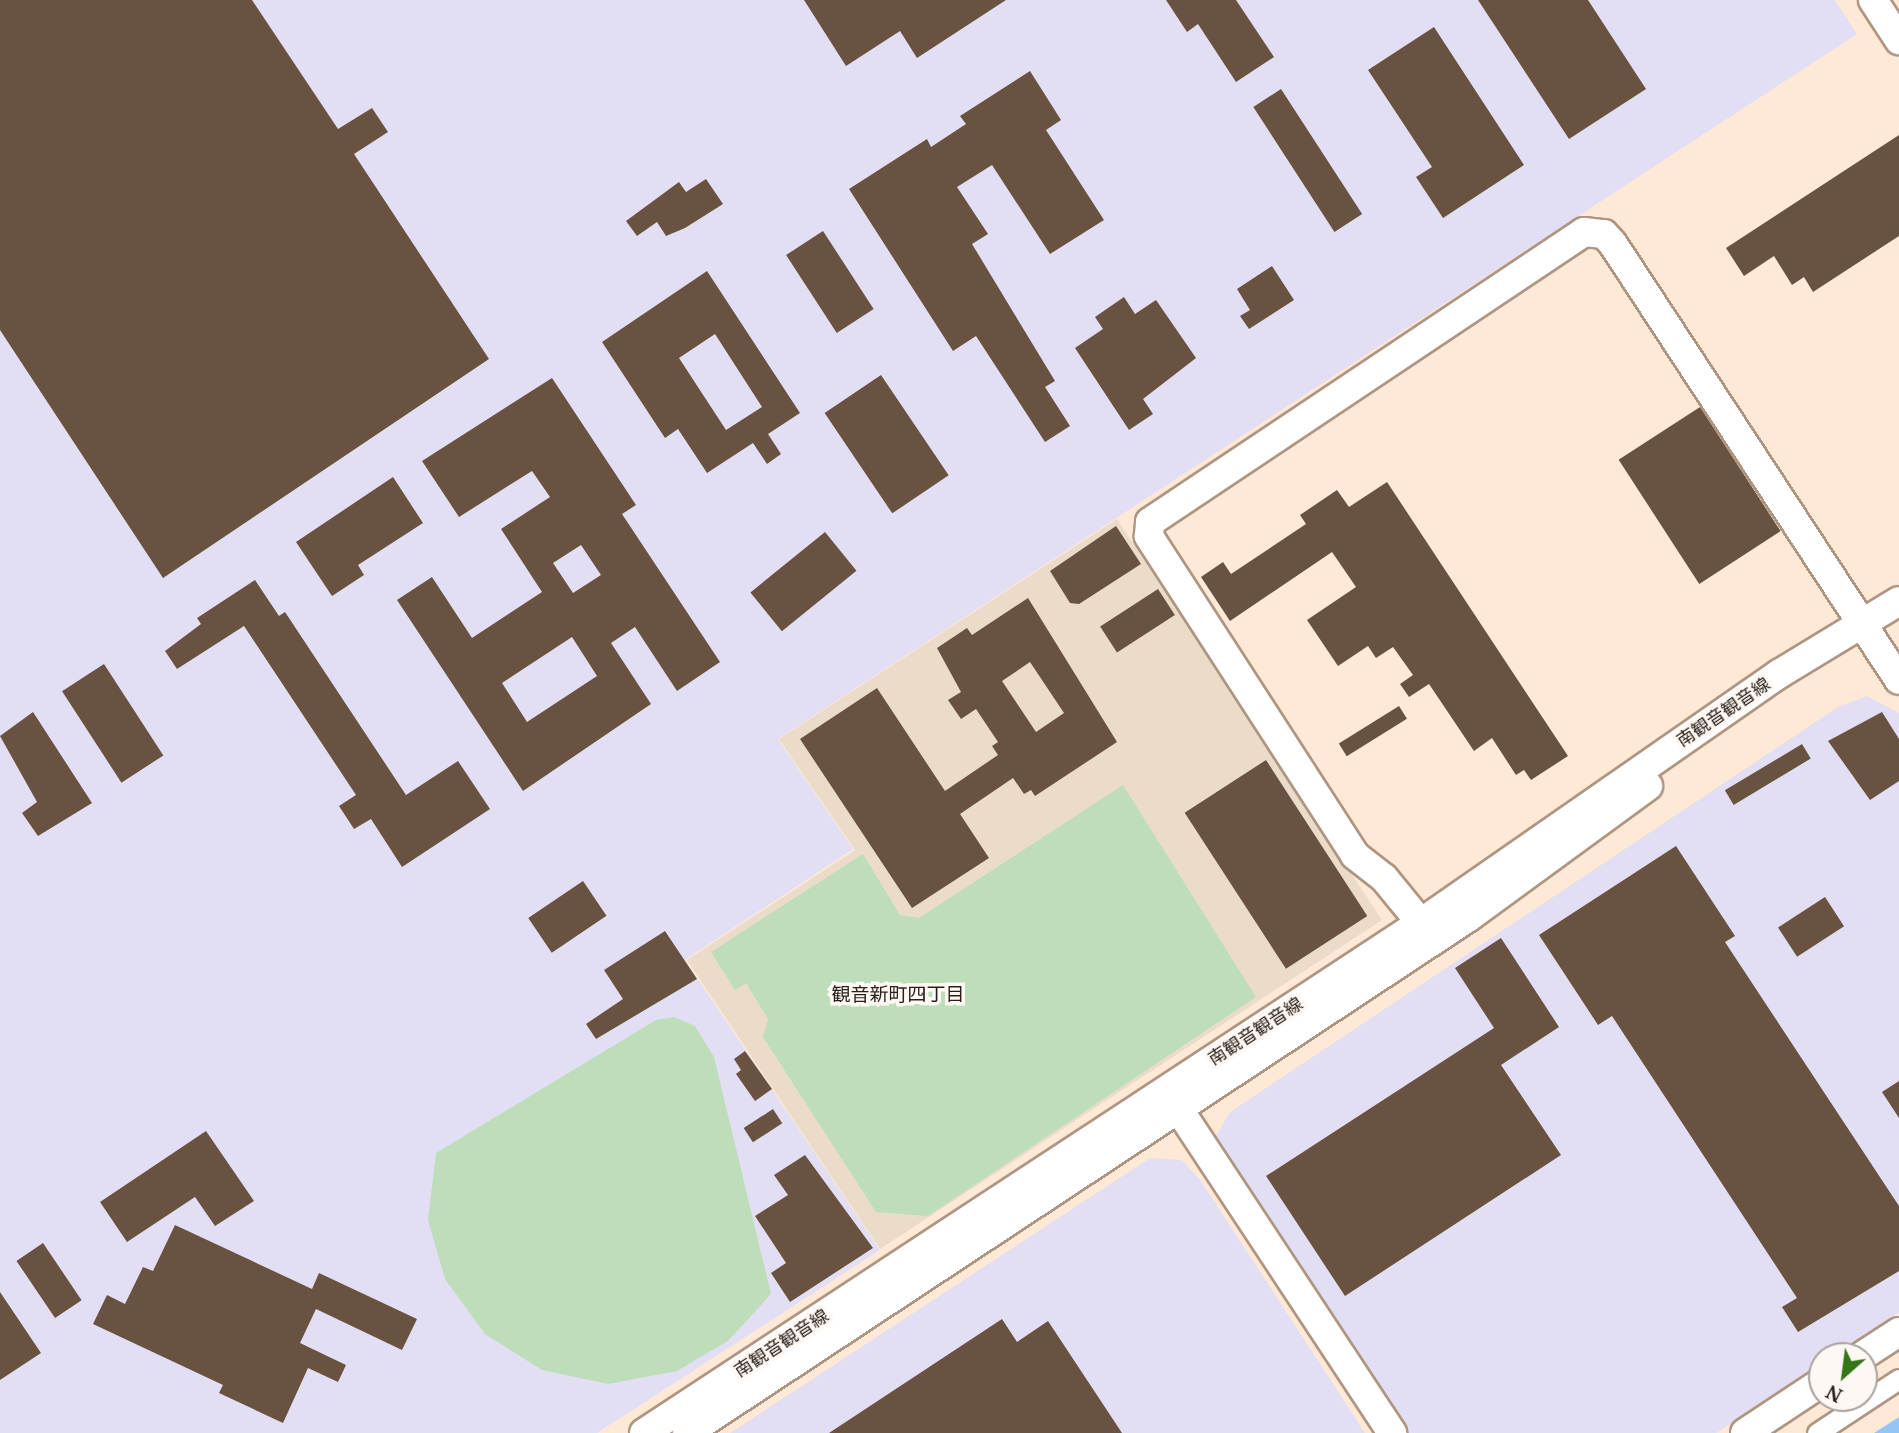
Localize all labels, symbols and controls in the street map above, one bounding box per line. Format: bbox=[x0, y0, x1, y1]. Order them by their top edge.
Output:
street label: 南観音観音線 bbox=[1672, 673, 1774, 751]
district label: 観音新町四丁目 bbox=[832, 984, 964, 1006]
street label: 南観音観音線 bbox=[1204, 993, 1306, 1069]
street label: 南観音観音線 bbox=[730, 1305, 832, 1381]
north arrow bbox=[1808, 1342, 1878, 1412]
text: N bbox=[1821, 1379, 1847, 1409]

